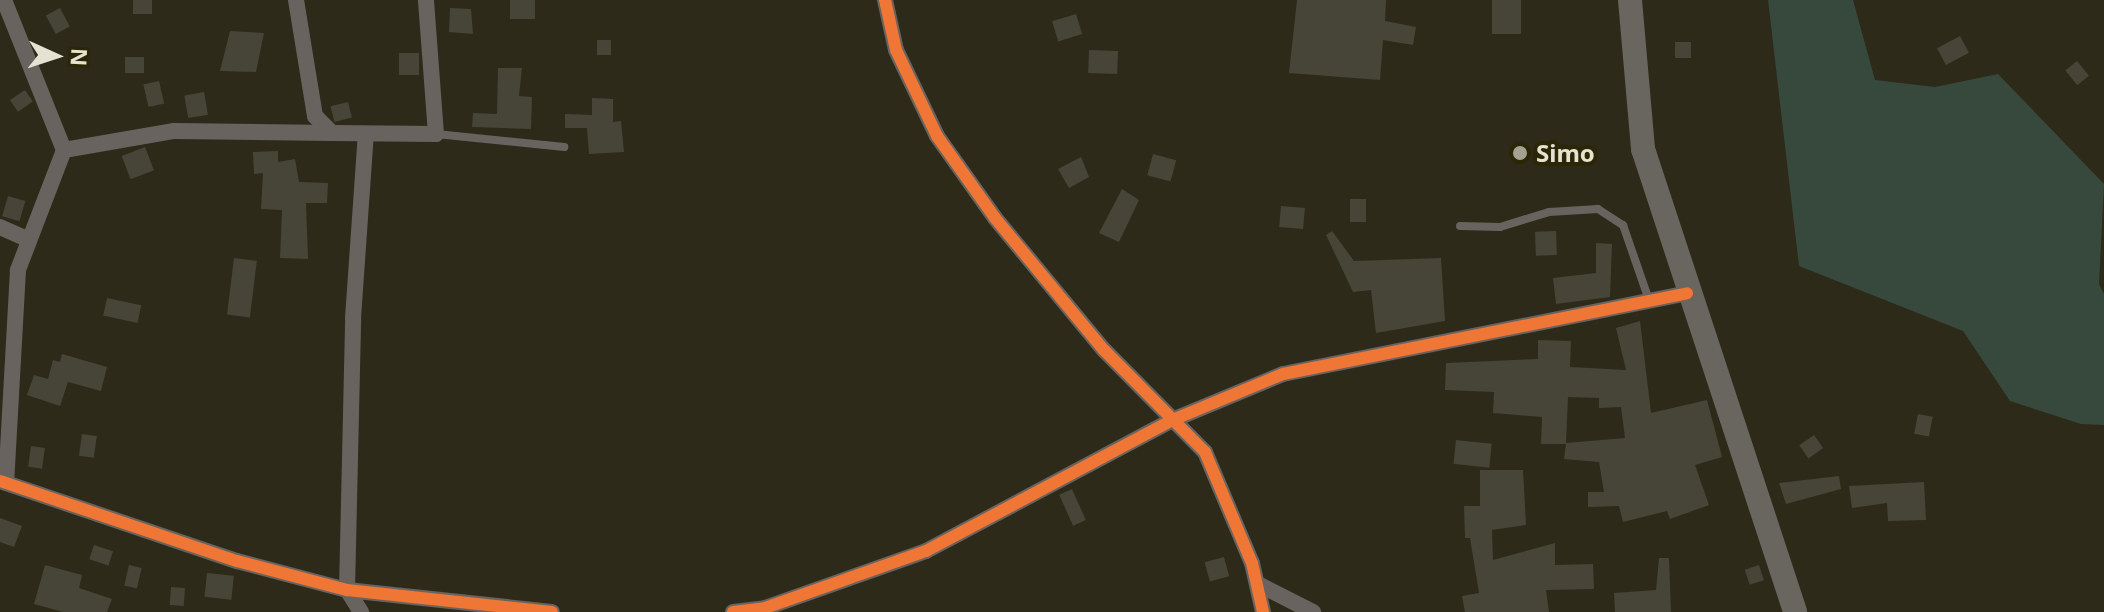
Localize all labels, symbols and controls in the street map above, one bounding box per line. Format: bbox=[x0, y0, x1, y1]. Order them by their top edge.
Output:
north arrow bbox=[16, 16, 96, 96]
text: N bbox=[65, 48, 95, 67]
place label: Simo bbox=[1536, 139, 1595, 167]
marker: Simo bbox=[1511, 144, 1529, 162]

